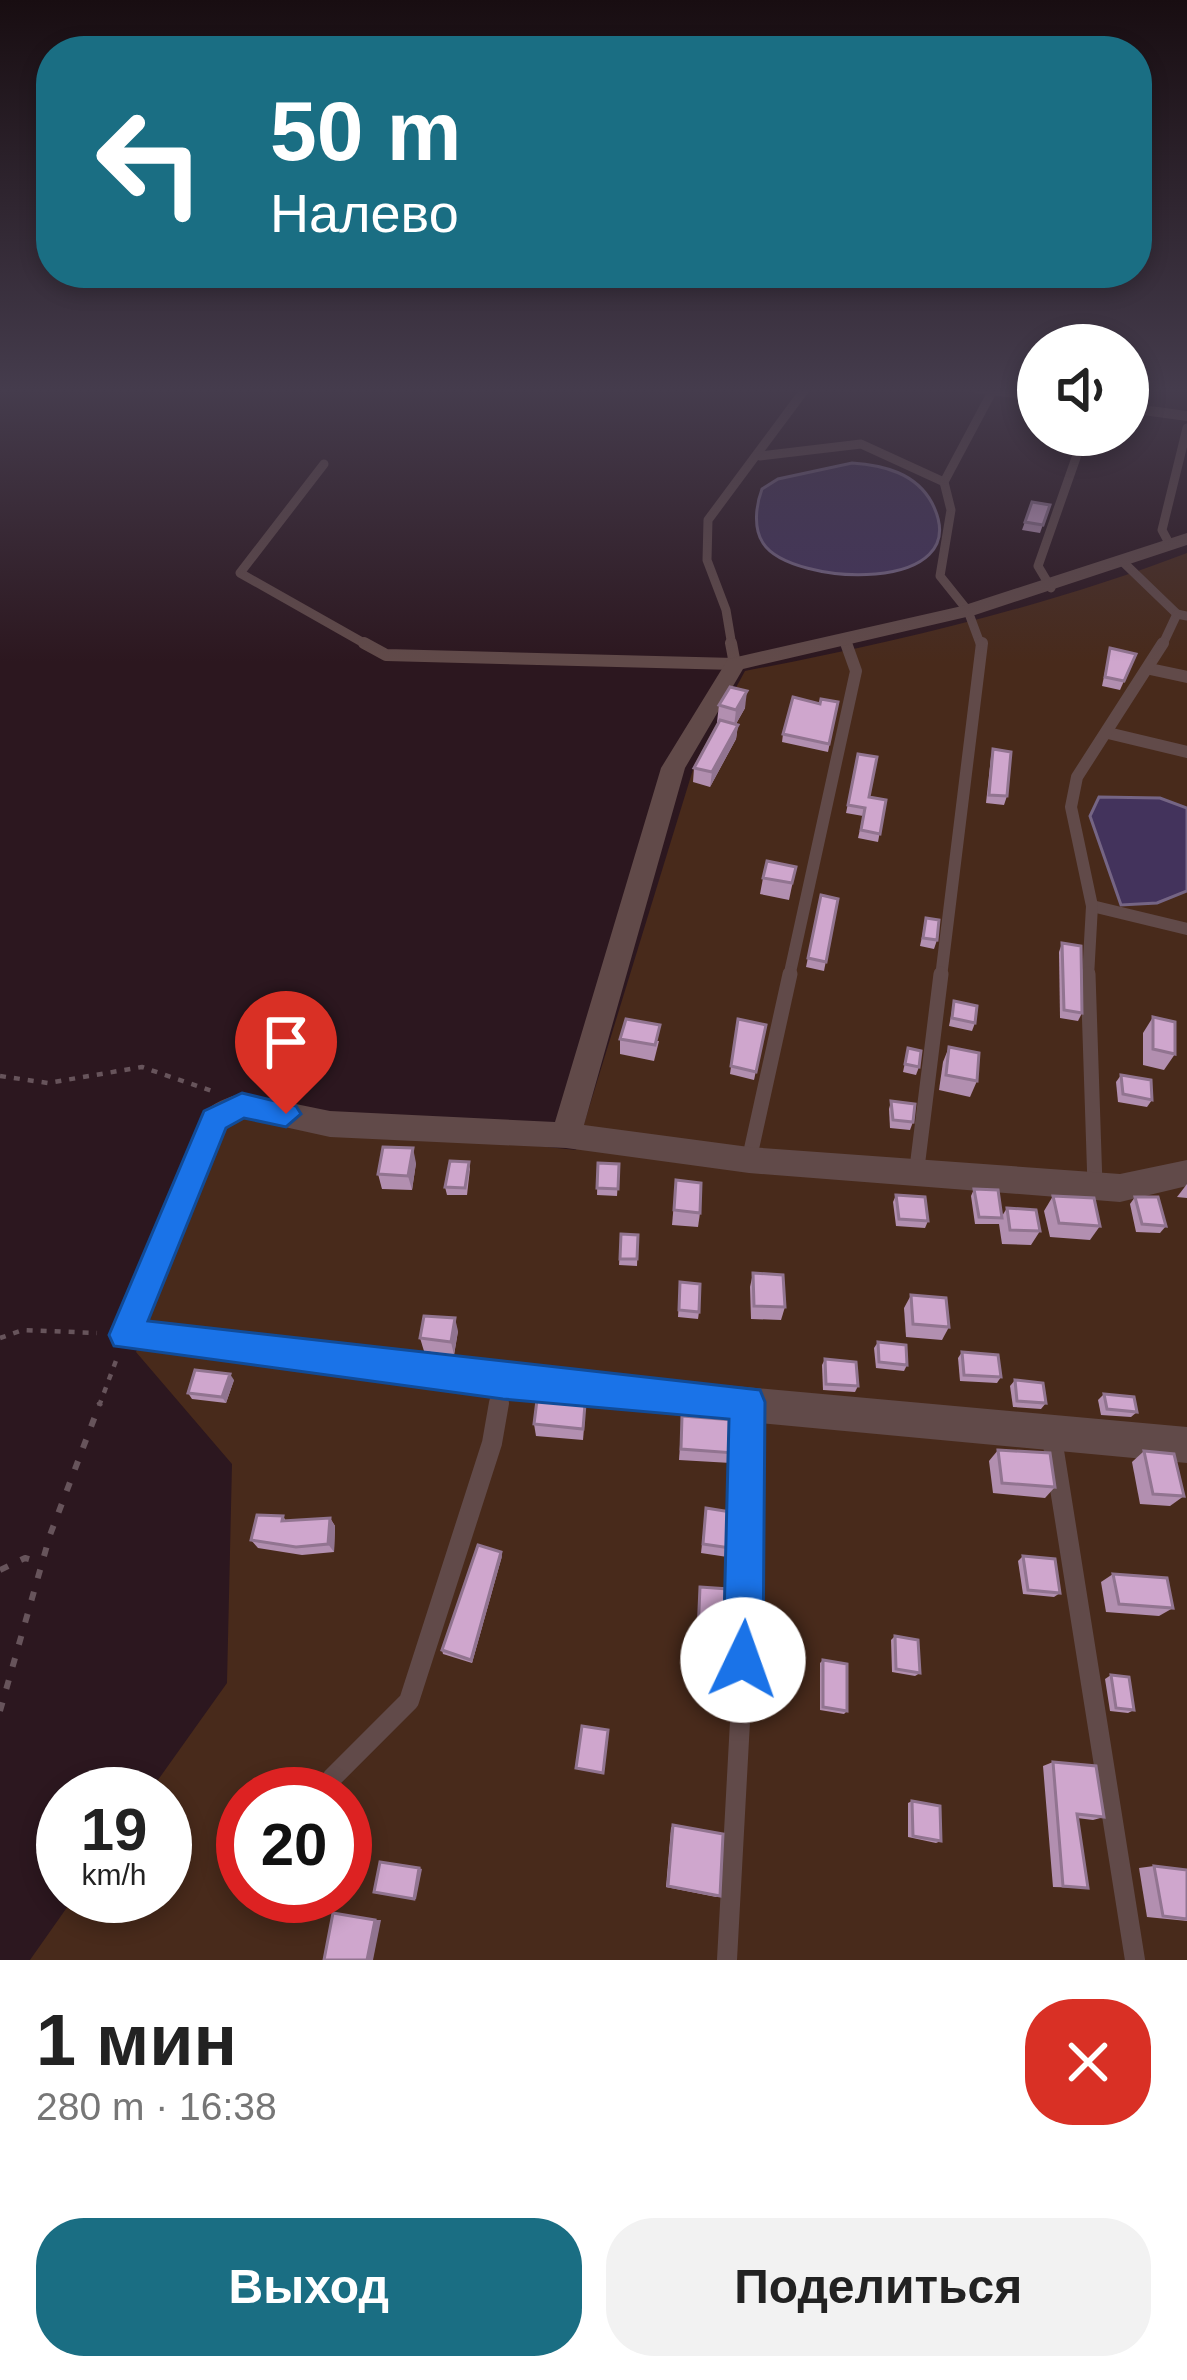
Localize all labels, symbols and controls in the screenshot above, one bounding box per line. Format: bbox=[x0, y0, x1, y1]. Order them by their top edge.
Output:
icon: left bbox=[72, 84, 228, 240]
text: 50 m bbox=[270, 84, 461, 178]
text: Налево bbox=[270, 183, 459, 243]
map controls bbox=[1017, 324, 1149, 456]
button: sound bbox=[1017, 324, 1149, 456]
pin bbox=[235, 991, 337, 1114]
icon: arrive bbox=[253, 1009, 319, 1075]
position arrow bbox=[680, 1597, 806, 1723]
speed limit sign: 20 bbox=[216, 1767, 372, 1923]
text: 19 bbox=[81, 1796, 147, 1863]
text: km/h bbox=[81, 1858, 147, 1891]
button: close bbox=[1025, 1999, 1151, 2125]
text: 1 мин bbox=[36, 2000, 237, 2080]
text: 280 m · 16:38 bbox=[36, 2085, 277, 2128]
button: Выход bbox=[36, 2218, 582, 2356]
button: Поделиться bbox=[606, 2218, 1151, 2356]

